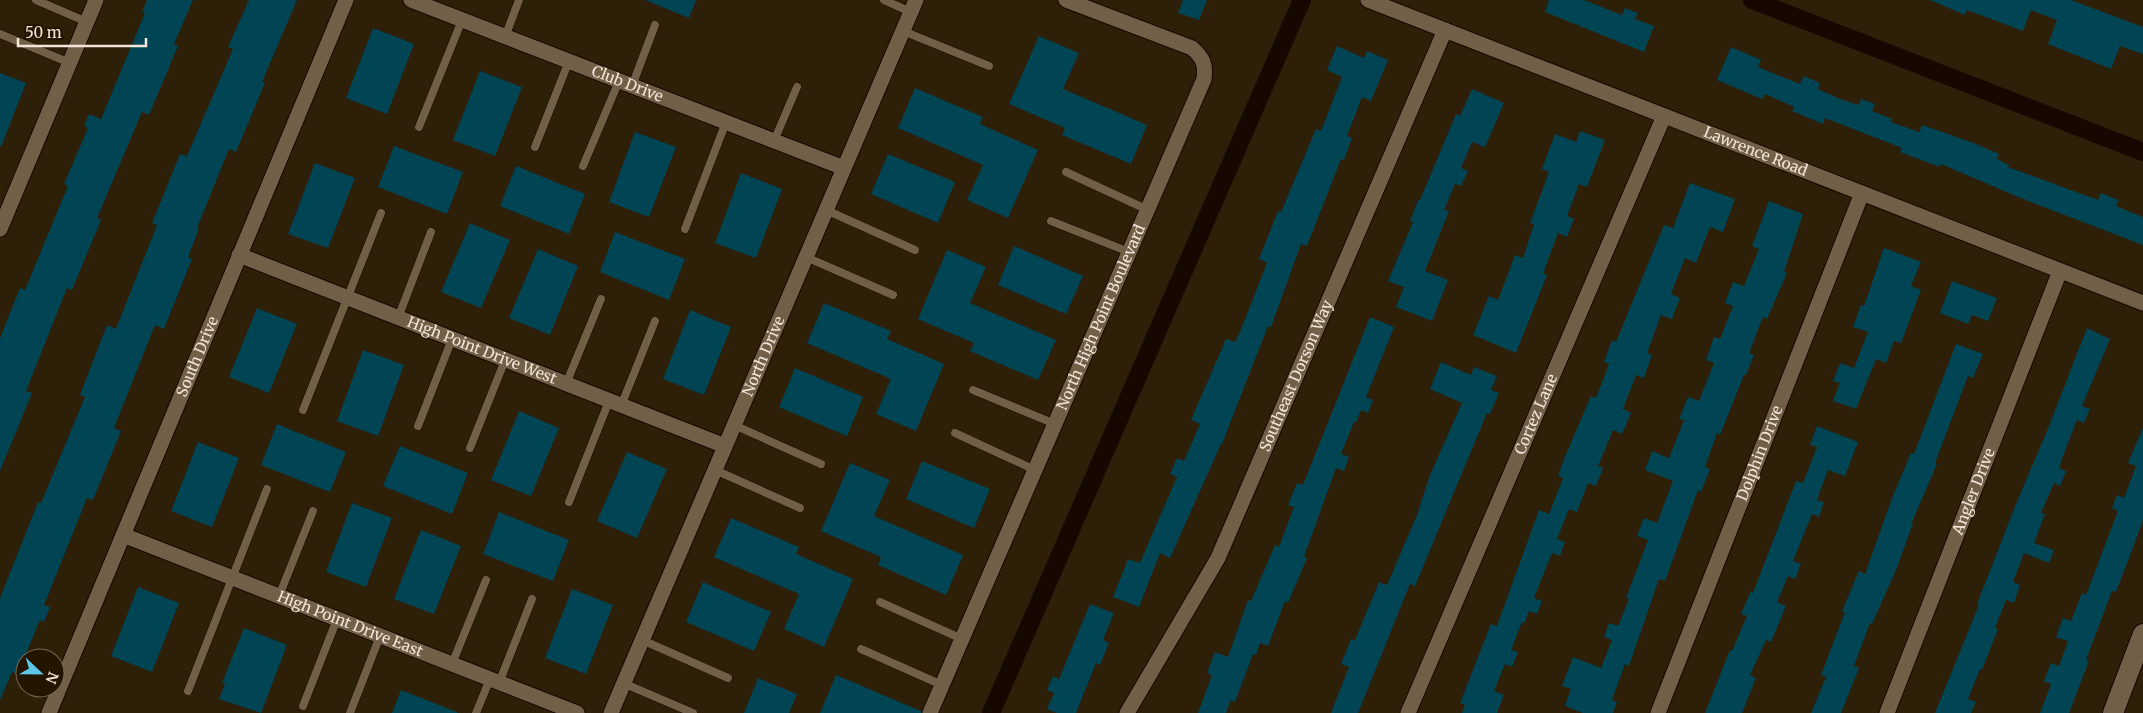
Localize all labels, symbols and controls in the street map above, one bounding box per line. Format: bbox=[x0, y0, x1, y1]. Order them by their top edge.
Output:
scale bar bbox=[18, 15, 145, 47]
text: 50 m bbox=[25, 23, 62, 42]
street label: Club Drive bbox=[589, 61, 666, 106]
street label: Lawrence Road bbox=[1701, 122, 1810, 180]
street label: North High Point Boulevard bbox=[1052, 221, 1149, 413]
street label: Southeast Dorson Way bbox=[1255, 297, 1337, 454]
street label: High Point Drive West bbox=[405, 312, 560, 388]
street label: South Drive bbox=[172, 313, 222, 400]
street label: North Drive bbox=[738, 313, 789, 399]
street label: Cortez Lane bbox=[1510, 371, 1561, 457]
street label: Dolphin Drive bbox=[1732, 402, 1787, 504]
street label: Angler Drive bbox=[1947, 445, 1999, 538]
street label: High Point Drive East bbox=[275, 586, 426, 661]
north arrow bbox=[15, 648, 65, 698]
text: N bbox=[42, 669, 62, 686]

